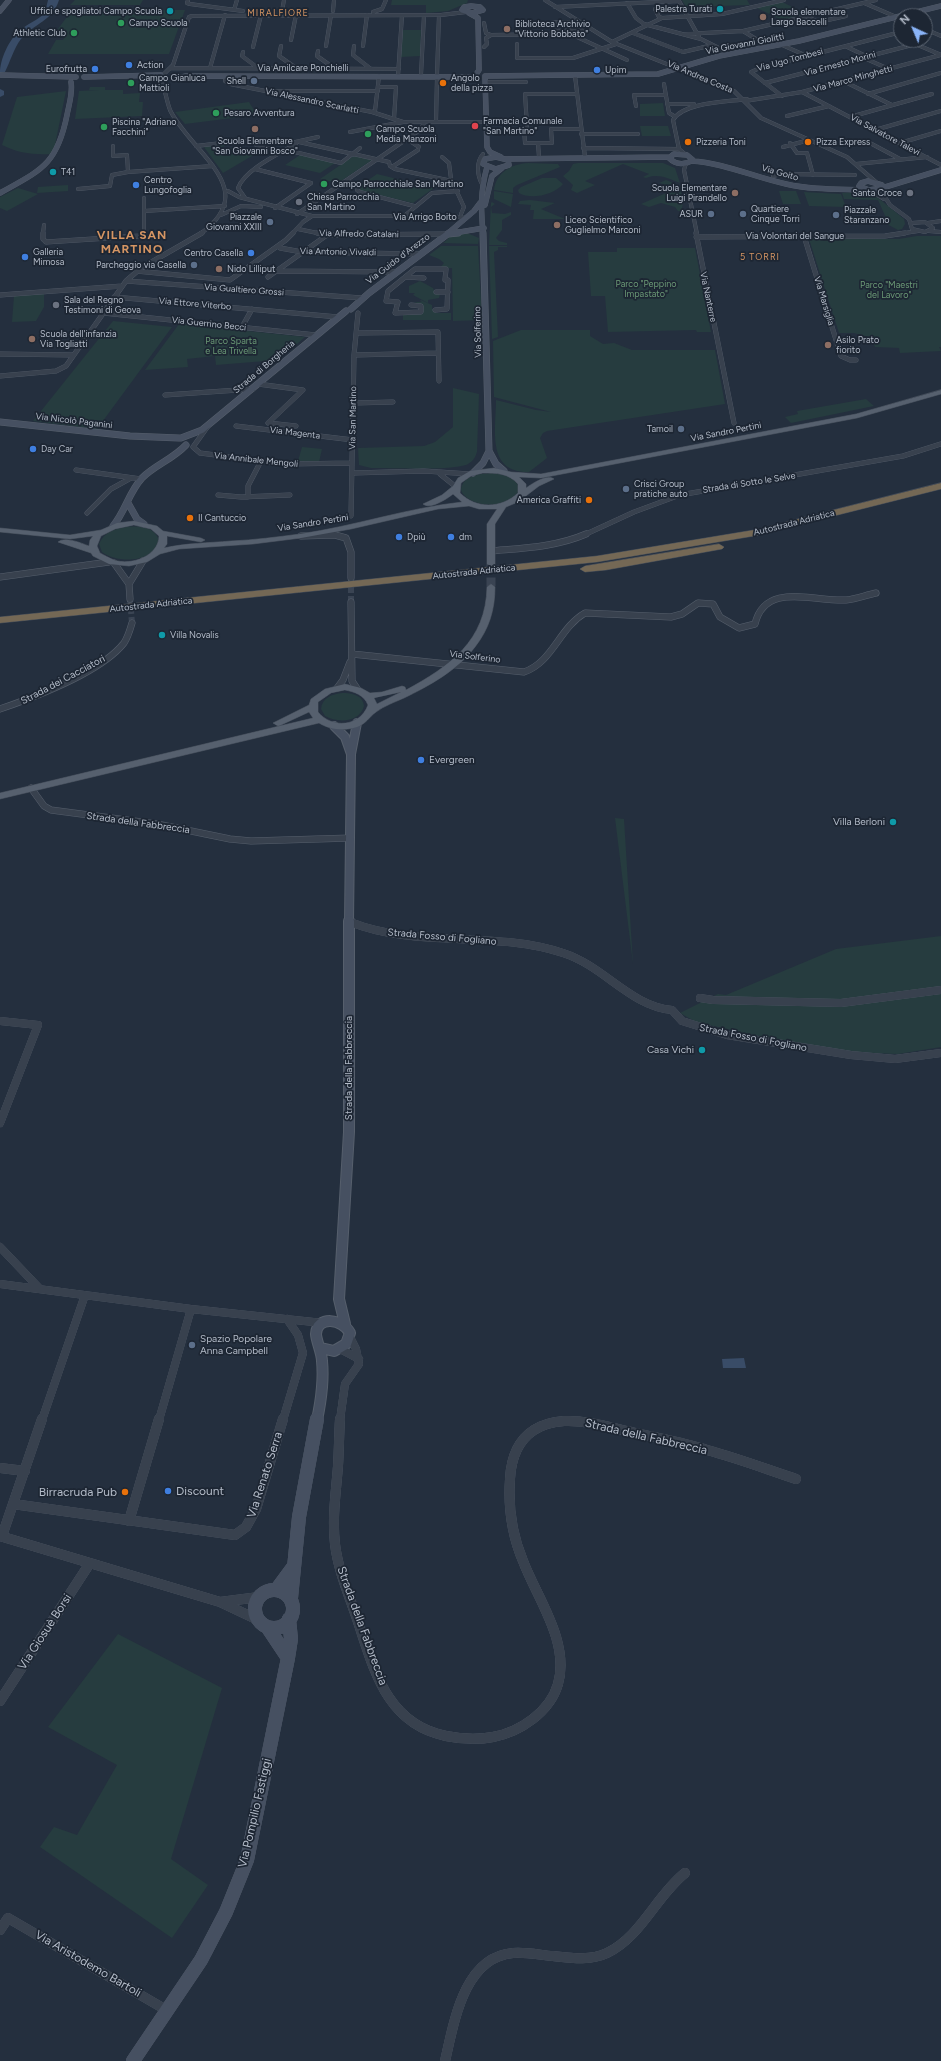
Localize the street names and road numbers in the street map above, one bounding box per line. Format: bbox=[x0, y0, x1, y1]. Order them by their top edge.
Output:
street label: Via Giovanni Giolitti bbox=[705, 31, 785, 57]
street label: Via Ugo Tombesi bbox=[756, 46, 824, 74]
street label: Via Ernesto Morini bbox=[803, 49, 877, 79]
street label: Via Andrea Costa bbox=[666, 58, 734, 96]
street label: Via Amilcare Ponchielli bbox=[258, 63, 348, 73]
street label: Via Marco Minghetti bbox=[812, 63, 894, 95]
street label: Via Alessandro Scarlatti bbox=[264, 86, 360, 116]
street label: Via Salvatore Talevi bbox=[848, 112, 922, 158]
street label: Via Goito bbox=[760, 163, 800, 183]
street label: Via Arrigo Boito bbox=[393, 212, 457, 222]
street label: Via Alfredo Catalani bbox=[319, 228, 399, 240]
street label: Via Volontari del Sangue bbox=[746, 231, 844, 241]
street label: Via Guido d'Arezzo bbox=[364, 232, 432, 286]
street label: Via Antonio Vivaldi bbox=[300, 246, 376, 258]
street label: Via Nanterre bbox=[697, 271, 719, 323]
street label: Via Marsiglia bbox=[811, 275, 837, 327]
street label: Via Gualtiero Grossi bbox=[204, 282, 284, 298]
street label: Via Ettore Viterbo bbox=[158, 295, 232, 313]
street label: Via Solferino bbox=[472, 306, 484, 358]
street label: Via Guerrino Becci bbox=[171, 315, 247, 333]
street label: Strada di Borgheria bbox=[231, 338, 297, 396]
street label: Via San Martino bbox=[347, 386, 359, 450]
street label: Via Nicolò Paganini bbox=[35, 411, 113, 431]
street label: Via Sandro Pertini bbox=[690, 420, 762, 444]
street label: Via Magenta bbox=[269, 425, 321, 441]
street label: Via Annibale Mengoli bbox=[213, 450, 299, 470]
street label: Strada di Sotto le Selve bbox=[702, 470, 796, 496]
street label: Autostrada Adriatica bbox=[752, 508, 836, 538]
street label: Via Sandro Pertini bbox=[277, 512, 349, 534]
street label: Autostrada Adriatica bbox=[432, 562, 516, 582]
street label: Autostrada Adriatica bbox=[109, 595, 193, 615]
street label: Via Solferino bbox=[449, 649, 501, 665]
street label: Strada dei Cacciatori bbox=[19, 653, 107, 707]
street label: Strada della Fabbreccia bbox=[85, 810, 191, 836]
street label: Strada Fosso di Fogliano bbox=[387, 926, 497, 948]
street label: Strada della Fabbreccia bbox=[343, 1016, 355, 1120]
street label: Strada Fosso di Fogliano bbox=[698, 1022, 808, 1054]
street label: Strada della Fabbreccia bbox=[583, 1416, 709, 1458]
street label: Via Renato Serra bbox=[244, 1430, 286, 1520]
street label: Strada della Fabbreccia bbox=[334, 1565, 390, 1687]
street label: Via Giosuè Borsi bbox=[15, 1591, 75, 1673]
street label: Via Pompilio Fastiggi bbox=[235, 1757, 275, 1869]
street label: Via Aristodemo Bartoli bbox=[32, 1928, 144, 2000]

